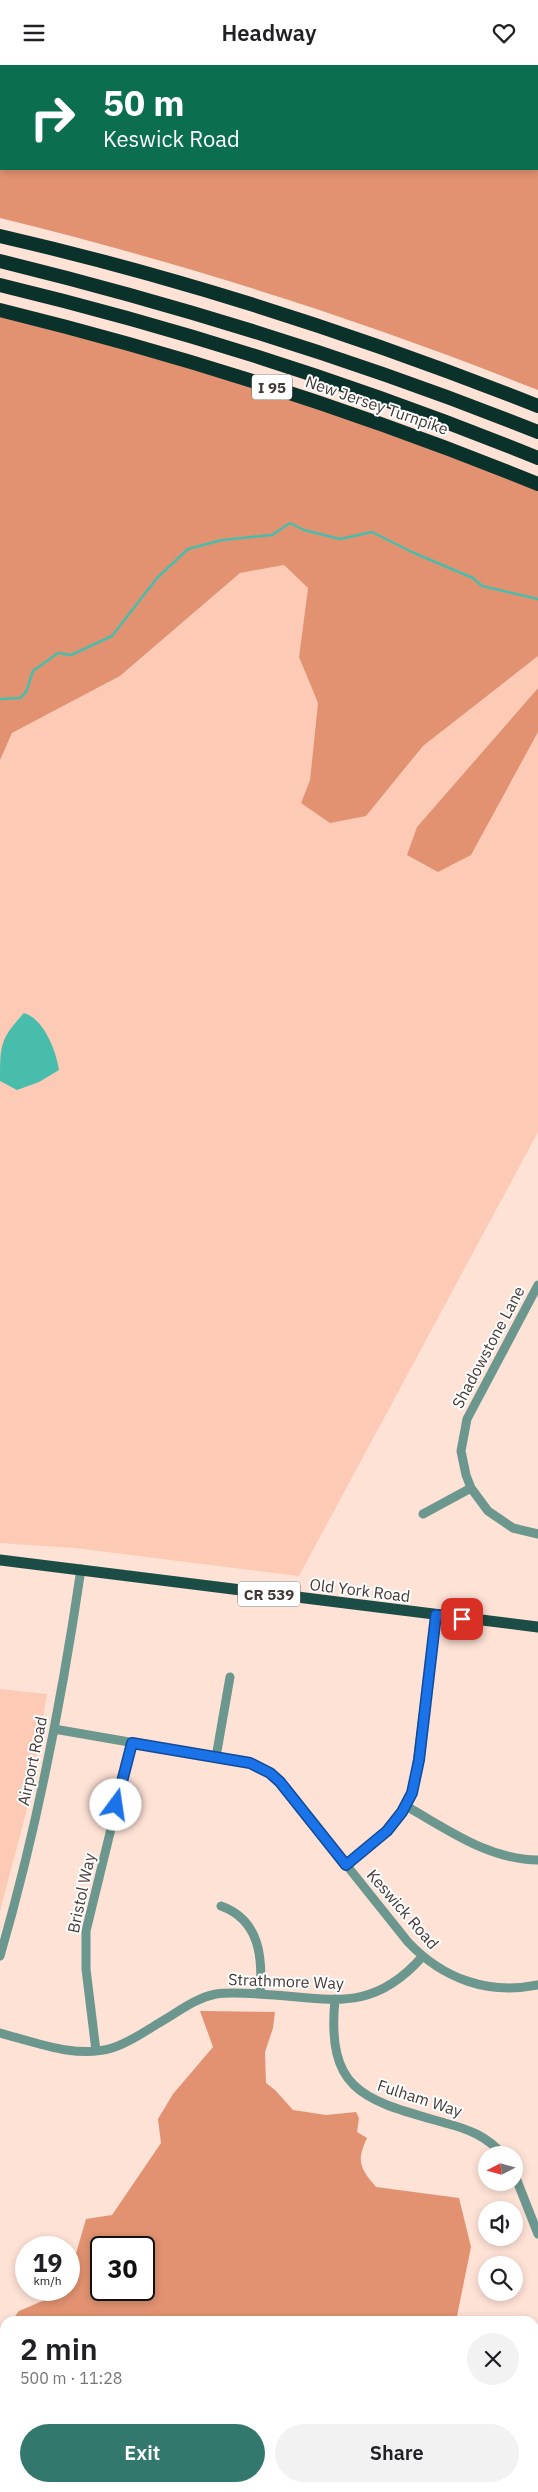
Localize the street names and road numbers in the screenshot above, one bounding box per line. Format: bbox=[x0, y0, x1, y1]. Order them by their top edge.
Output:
street label: New Jersey Turnpike bbox=[303, 371, 451, 439]
road number: I 95 bbox=[252, 375, 292, 399]
street label: Shadowstone Lane bbox=[447, 1282, 529, 1412]
street label: Old York Road bbox=[309, 1574, 411, 1606]
road number: CR 539 bbox=[238, 1581, 300, 1607]
street label: Airport Road bbox=[13, 1715, 51, 1807]
street label: Bristol Way bbox=[63, 1851, 99, 1935]
street label: Keswick Road bbox=[363, 1865, 443, 1953]
street label: Strathmore Way bbox=[228, 1969, 344, 1993]
street label: Fulham Way bbox=[375, 2075, 465, 2121]

